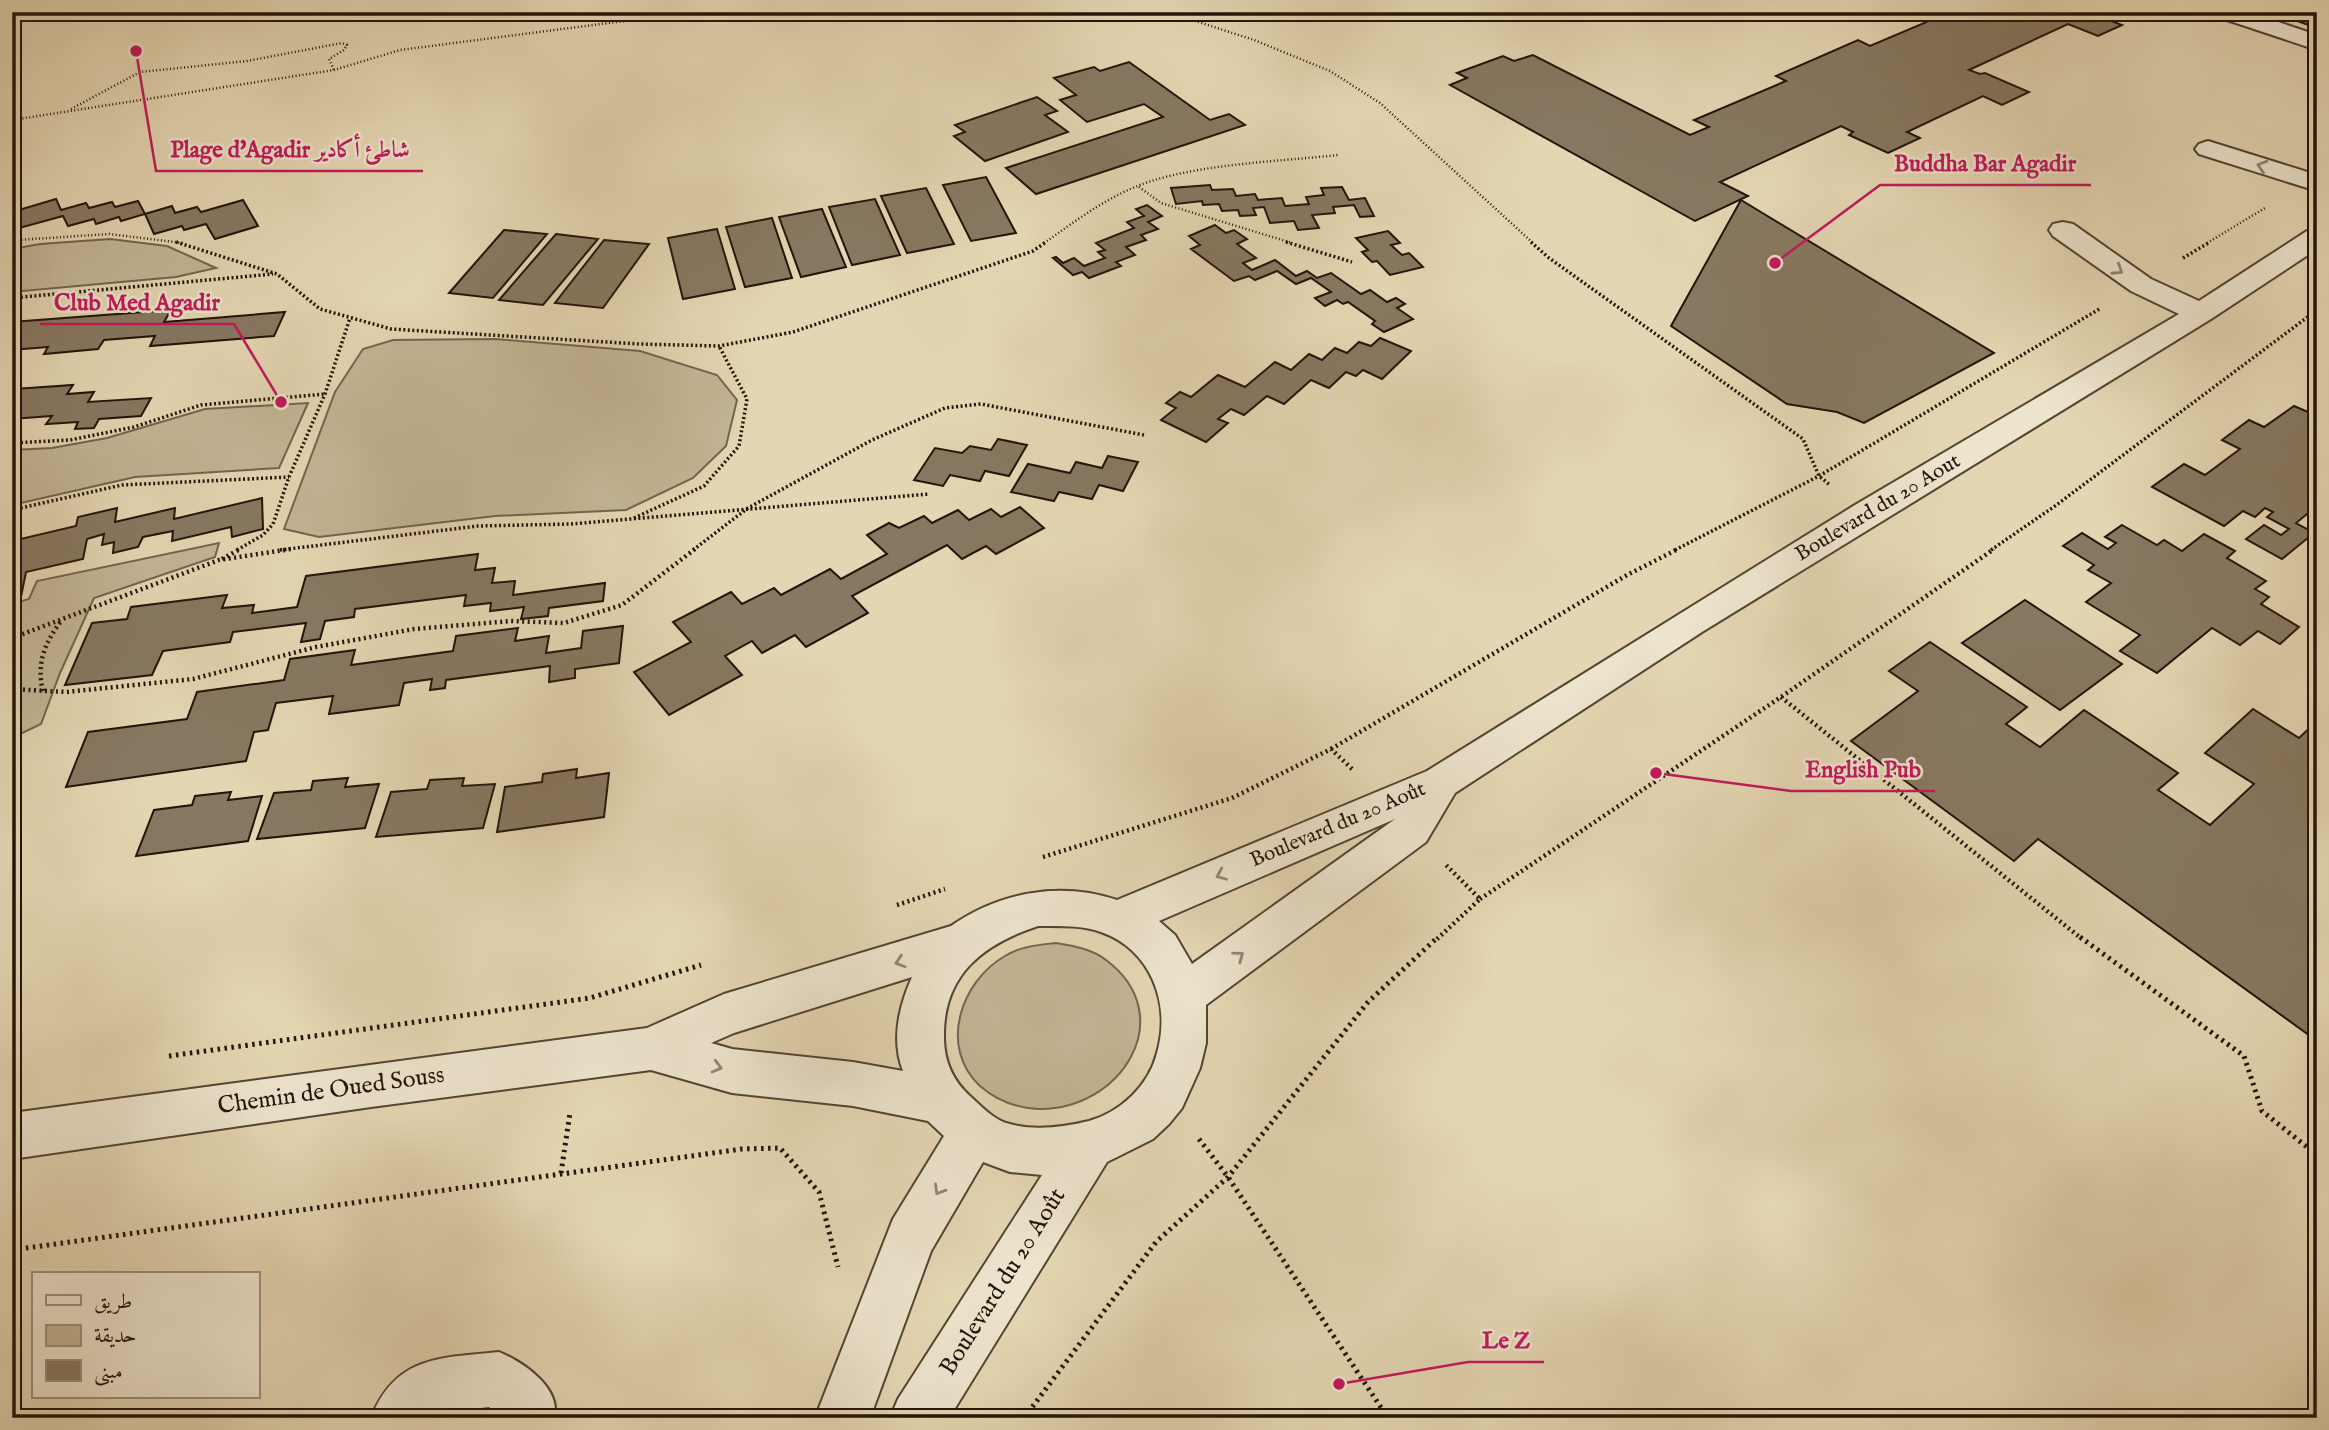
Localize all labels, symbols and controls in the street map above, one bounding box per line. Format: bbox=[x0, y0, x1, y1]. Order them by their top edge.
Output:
callout: Plage d'Agadir شاطئ أكادير bbox=[156, 127, 423, 171]
text: Plage d'Agadir شاطئ أكادير bbox=[170, 133, 410, 165]
callout: Buddha Bar Agadir bbox=[1880, 141, 2091, 185]
text: Buddha Bar Agadir bbox=[1894, 150, 2077, 179]
one-way arrow bbox=[2257, 159, 2269, 174]
one-way arrow bbox=[2110, 262, 2123, 274]
callout: Club Med Agadir bbox=[40, 280, 234, 324]
text: Club Med Agadir bbox=[54, 289, 221, 318]
street label: Boulevard du 20 Aout bbox=[1790, 448, 1966, 568]
callout: English Pub bbox=[1791, 747, 1935, 791]
text: English Pub bbox=[1805, 756, 1921, 785]
street label: Boulevard du 20 Août bbox=[1246, 776, 1430, 874]
one-way arrow bbox=[1215, 867, 1228, 881]
one-way arrow bbox=[1231, 952, 1244, 964]
one-way arrow bbox=[894, 954, 907, 968]
one-way arrow bbox=[711, 1059, 723, 1073]
street label: Chemin de Oued Souss bbox=[216, 1060, 446, 1122]
street label: Boulevard du 20 Août bbox=[933, 1183, 1073, 1381]
one-way arrow bbox=[934, 1183, 947, 1196]
legend bbox=[32, 1272, 259, 1398]
text: طريق bbox=[94, 1289, 132, 1316]
callout: Le Z bbox=[1468, 1318, 1544, 1362]
text: حديقة bbox=[94, 1323, 137, 1350]
text: Le Z bbox=[1482, 1327, 1530, 1356]
text: مبنى bbox=[94, 1359, 123, 1386]

